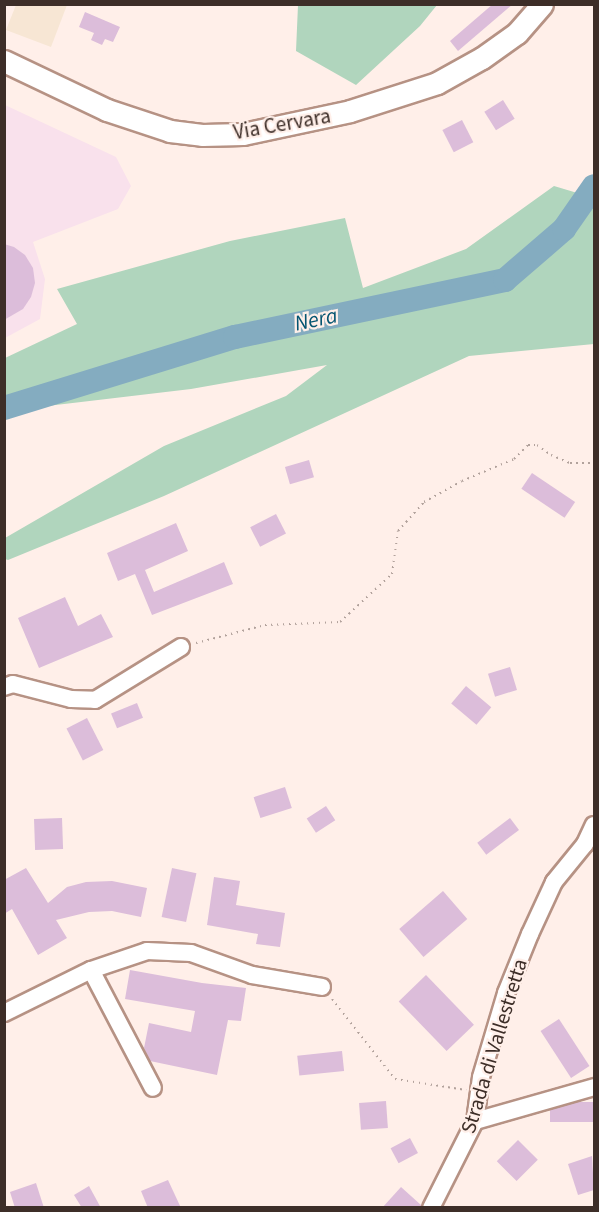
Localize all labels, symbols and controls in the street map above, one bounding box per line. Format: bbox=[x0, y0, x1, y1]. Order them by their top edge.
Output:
street label: Via Cervara bbox=[231, 103, 333, 145]
water label: Nera bbox=[292, 303, 340, 337]
street label: Strada di Vallestretta bbox=[455, 956, 533, 1136]

